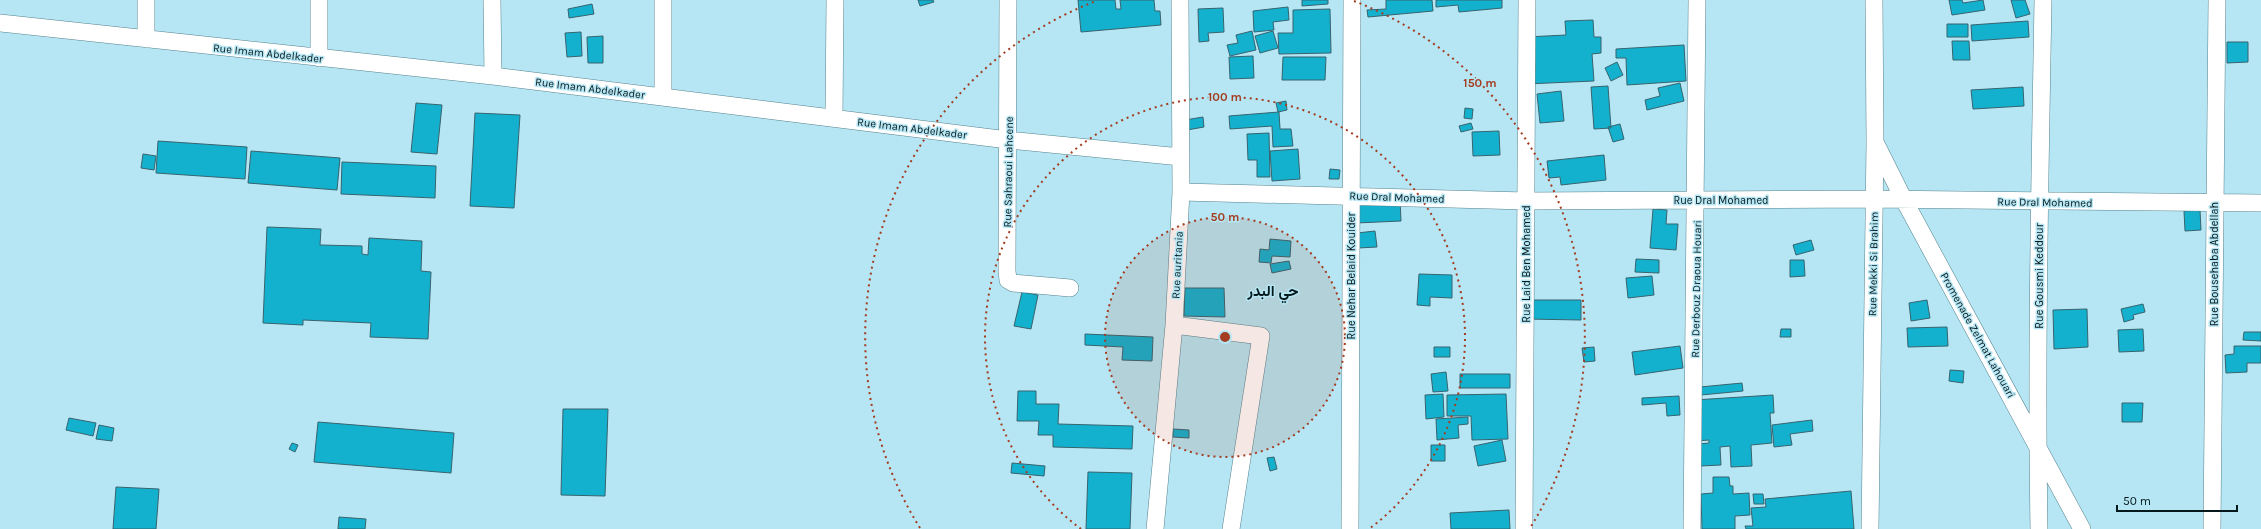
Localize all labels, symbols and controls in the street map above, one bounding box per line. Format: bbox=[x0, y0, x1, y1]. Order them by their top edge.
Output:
street label: Rue Imam Abdelkader bbox=[212, 41, 324, 66]
street label: Rue Imam Abdelkader bbox=[534, 75, 646, 102]
text: 150 m bbox=[1463, 76, 1497, 90]
text: 100 m bbox=[1208, 90, 1242, 104]
street label: Rue Imam Abdelkader bbox=[856, 115, 968, 142]
street label: Rue Sahraoui Lahcene bbox=[1001, 116, 1016, 228]
street label: Rue Dral Mohamed bbox=[1349, 189, 1445, 206]
street label: Rue Dral Mohamed bbox=[1673, 194, 1769, 207]
street label: Rue Dral Mohamed bbox=[1997, 195, 2093, 210]
street label: Rue Bousehaba Abdellah bbox=[2208, 202, 2221, 326]
street label: Rue Laid Ben Mohamed bbox=[1520, 205, 1533, 323]
text: 50 m bbox=[1211, 210, 1240, 224]
street label: Rue Mekki Si Brahim bbox=[1866, 212, 1881, 316]
street label: Rue Nehar Belaid Kouider bbox=[1345, 213, 1358, 339]
street label: Rue Derbouz Draoua Houari bbox=[1689, 220, 1704, 358]
street label: Rue Gousmi Keddour bbox=[2033, 223, 2046, 329]
street label: Rue auritania bbox=[1169, 231, 1186, 299]
street label: Promenade Zelmat Lahouari bbox=[1938, 270, 2018, 400]
district label: حي البدر bbox=[1246, 282, 1299, 304]
centre of rings bbox=[1218, 330, 1232, 344]
scale bar bbox=[2117, 487, 2237, 513]
text: 50 m bbox=[2123, 494, 2151, 508]

